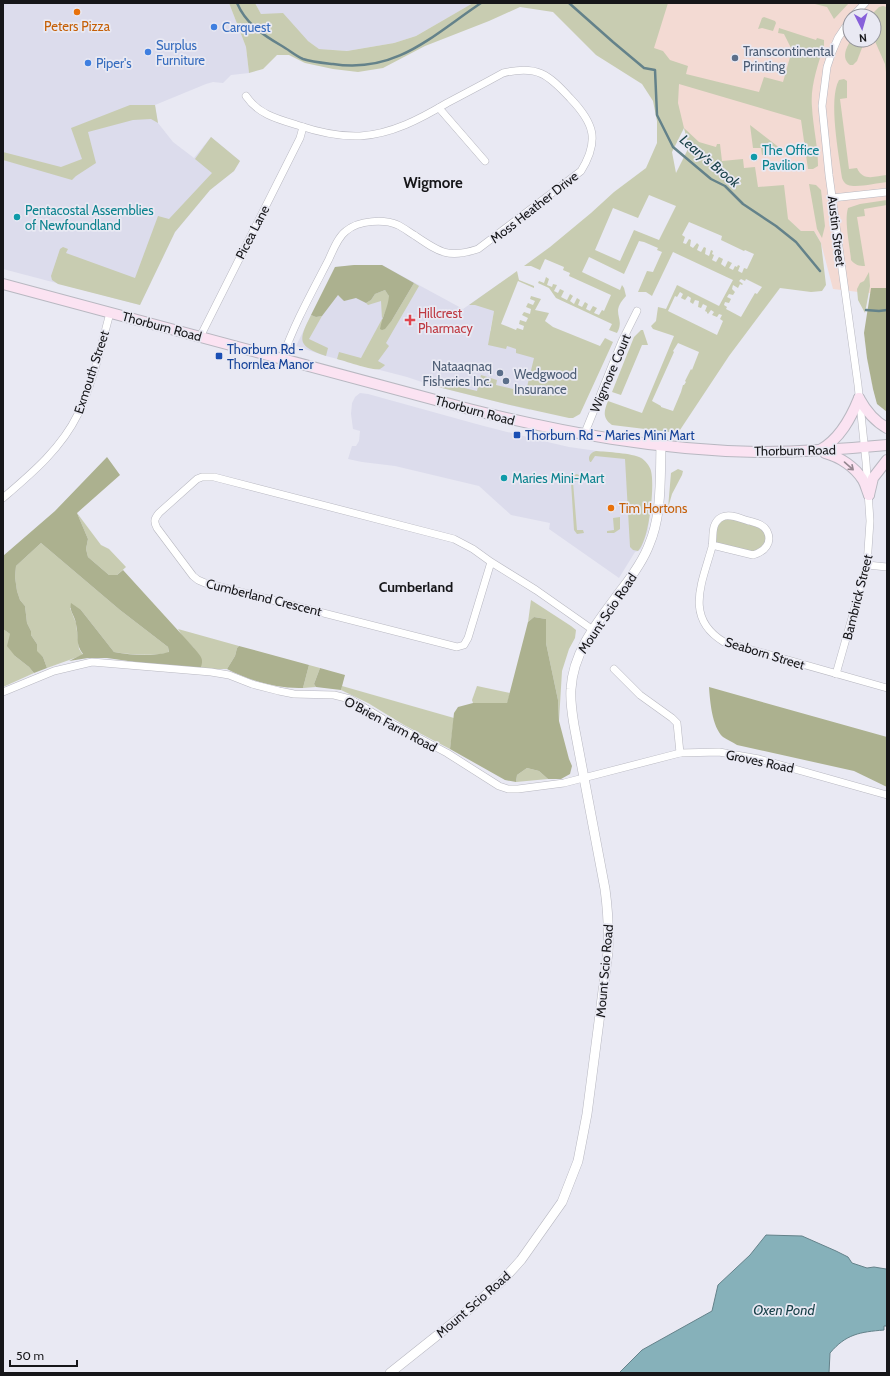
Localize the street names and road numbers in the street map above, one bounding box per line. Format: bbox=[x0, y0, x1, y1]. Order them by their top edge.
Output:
street label: Moss Heather Drive bbox=[487, 167, 581, 246]
street label: Austin Street bbox=[825, 195, 849, 268]
street label: Picea Lane bbox=[232, 202, 273, 262]
street label: Thorburn Road bbox=[120, 308, 204, 344]
street label: Exmouth Street bbox=[70, 328, 112, 416]
street label: Wigmore Court bbox=[586, 331, 634, 415]
street label: Thorburn Road bbox=[433, 392, 517, 428]
street label: Thorburn Road bbox=[754, 441, 836, 459]
street label: Bambrick Street bbox=[839, 552, 876, 641]
street label: Mount Scio Road bbox=[574, 570, 640, 656]
street label: Cumberland Crescent bbox=[205, 575, 324, 619]
street label: Seaborn Street bbox=[723, 633, 807, 673]
street label: O'Brien Farm Road bbox=[342, 693, 440, 755]
street label: Groves Road bbox=[725, 746, 795, 776]
street label: Mount Scio Road bbox=[592, 924, 616, 1018]
street label: Mount Scio Road bbox=[433, 1267, 513, 1341]

